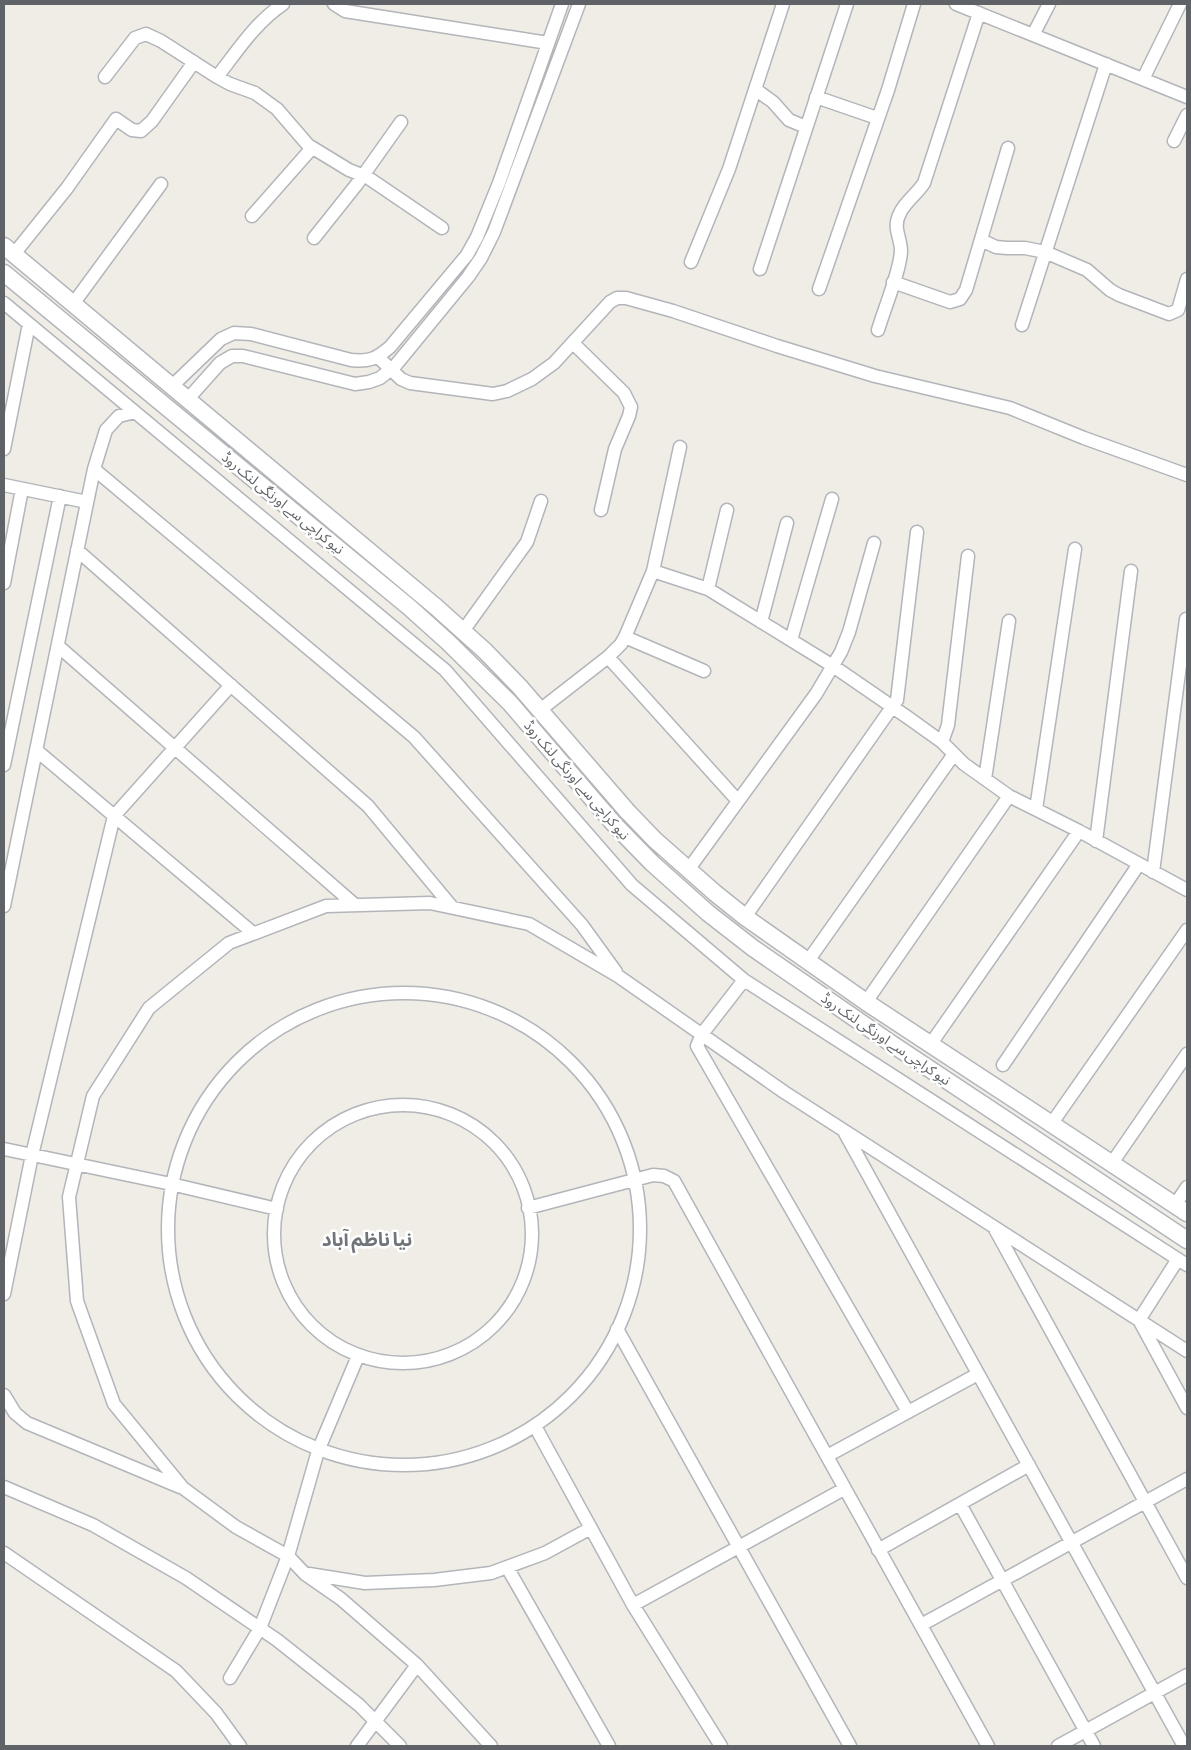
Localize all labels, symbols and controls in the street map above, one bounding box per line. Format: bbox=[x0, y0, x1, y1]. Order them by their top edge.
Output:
street label: نیو کراچی سے اورنگی لنک روڈ bbox=[217, 449, 347, 559]
street label: نیو کراچی سے اورنگی لنک روڈ bbox=[519, 717, 633, 844]
street label: نیو کراچی سے اورنگی لنک روڈ bbox=[817, 990, 954, 1090]
district label: نیا ناظم آباد bbox=[322, 1228, 412, 1254]

